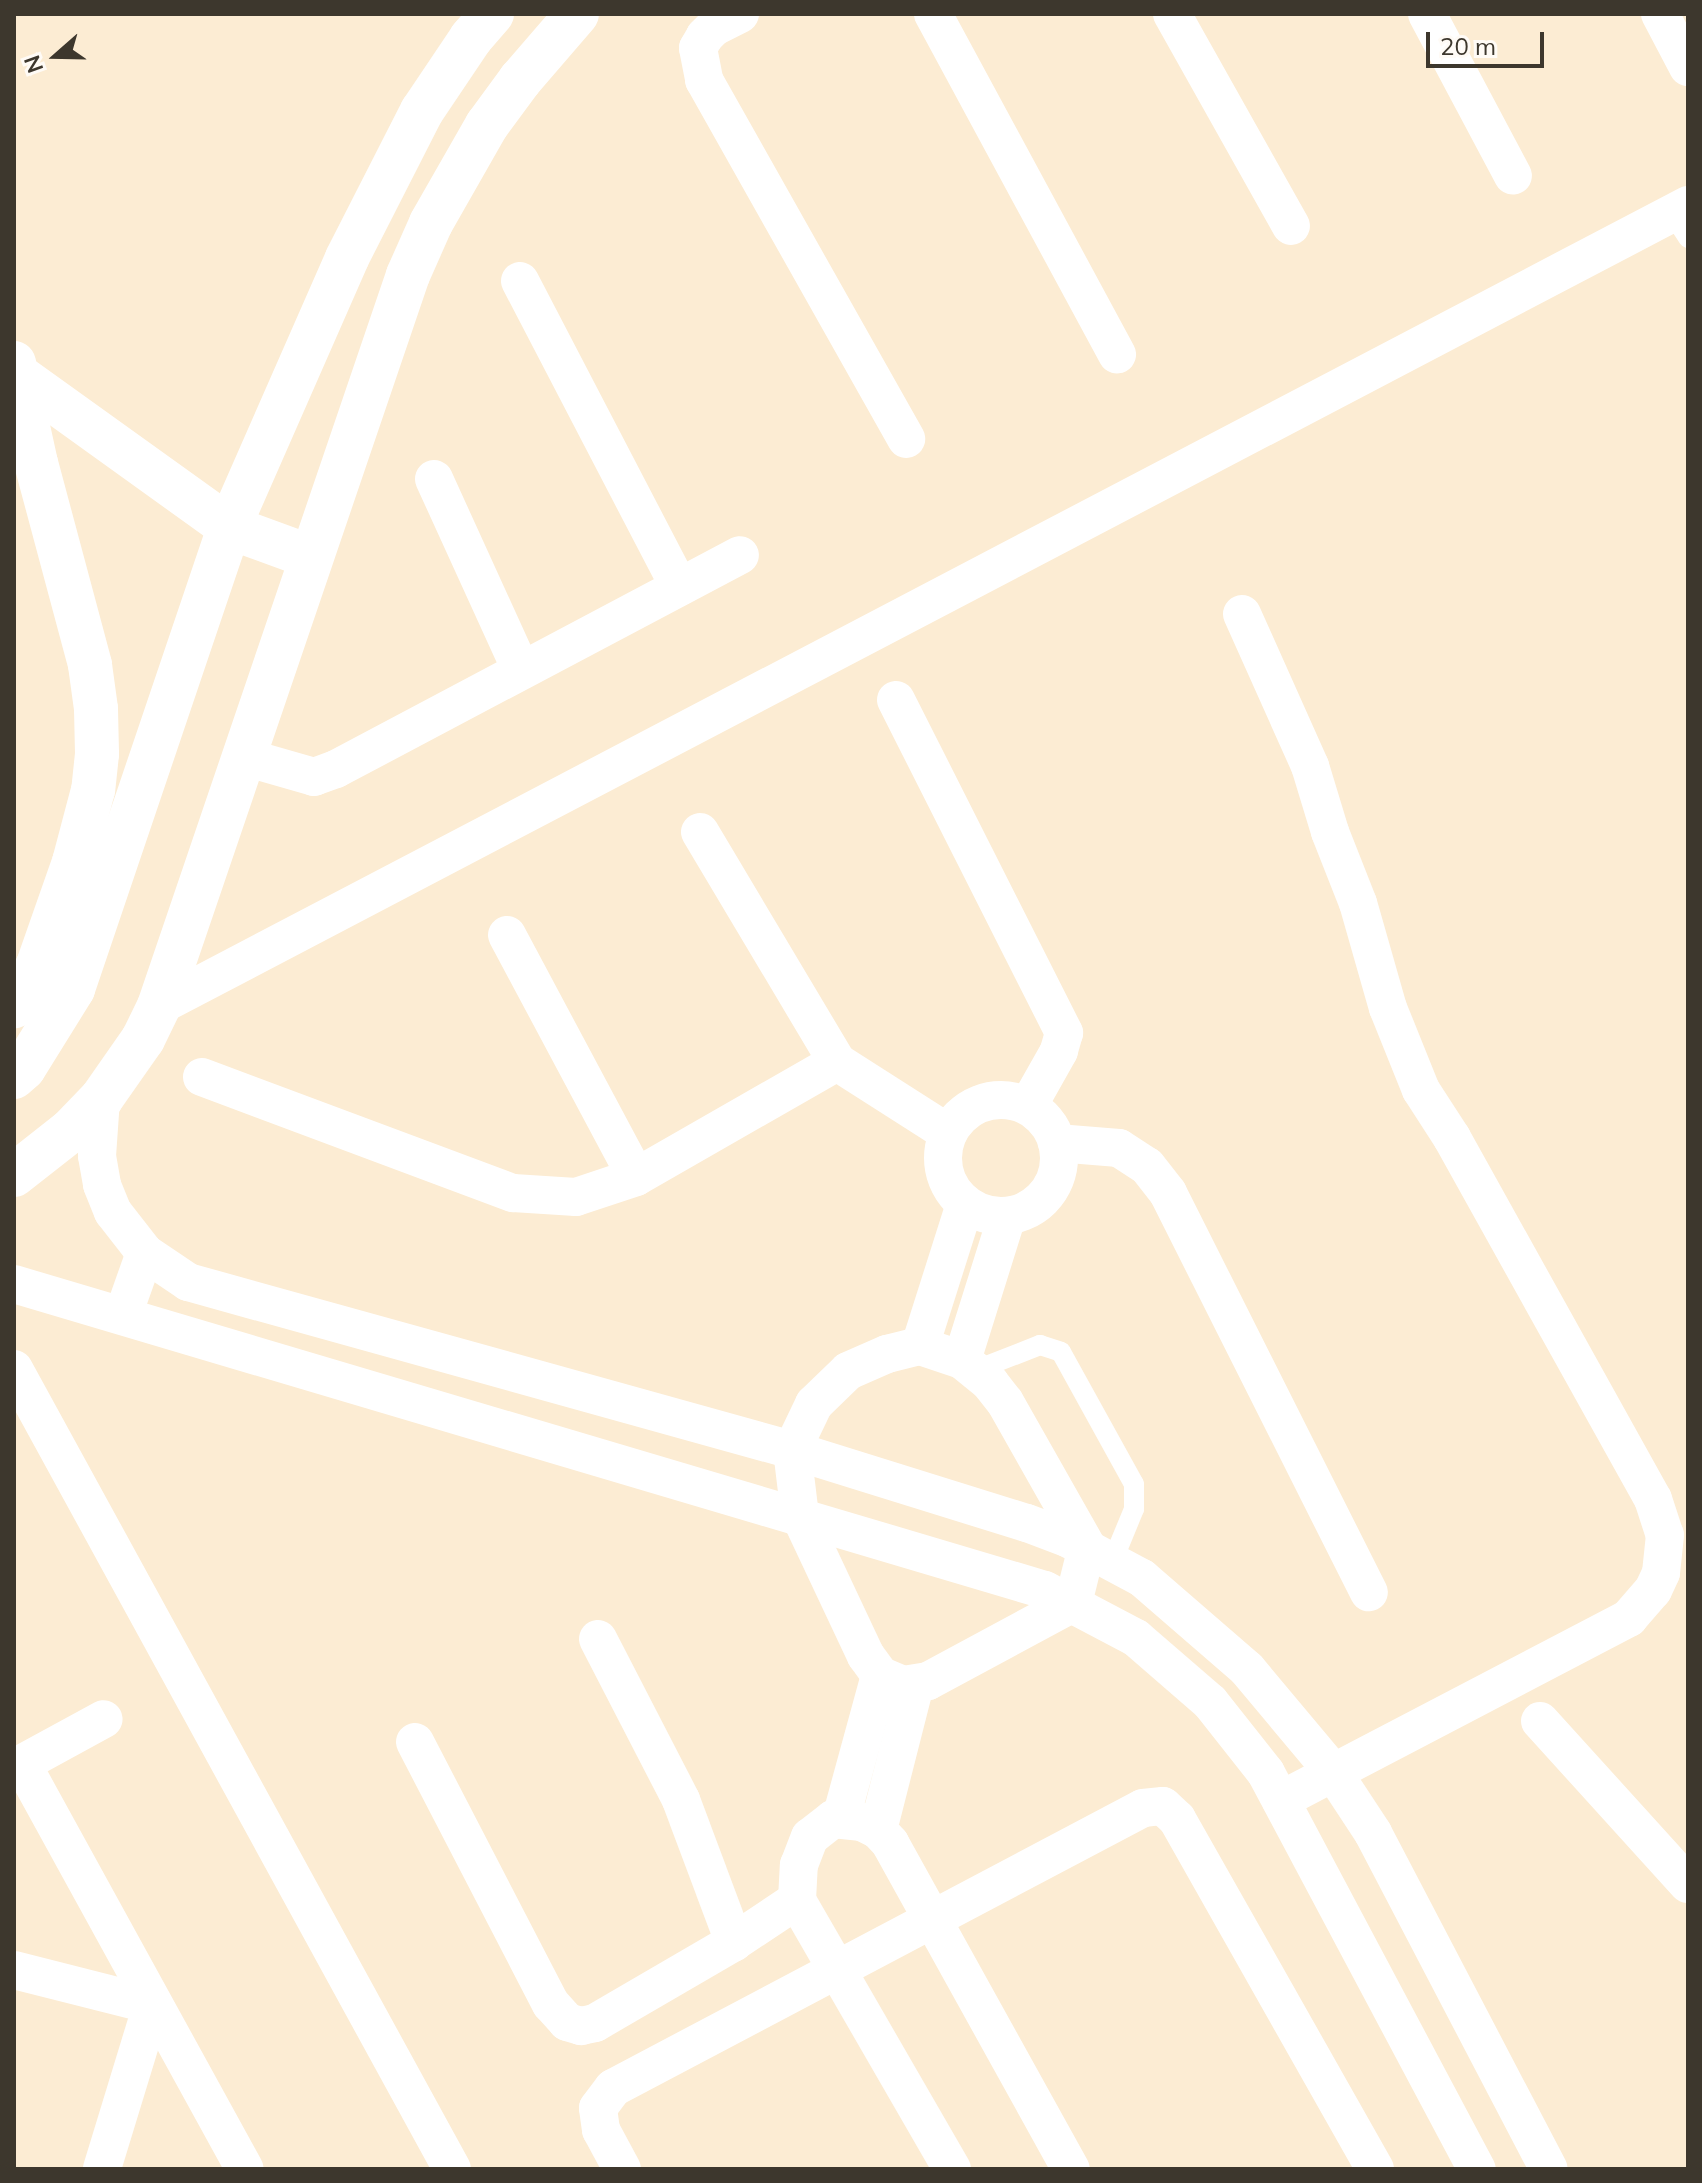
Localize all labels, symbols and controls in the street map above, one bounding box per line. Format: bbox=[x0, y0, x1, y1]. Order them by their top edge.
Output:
north arrow bbox=[16, 16, 96, 96]
scale bar bbox=[1430, 16, 1548, 66]
text: 20 m bbox=[1440, 31, 1496, 61]
text: N bbox=[17, 52, 49, 77]

